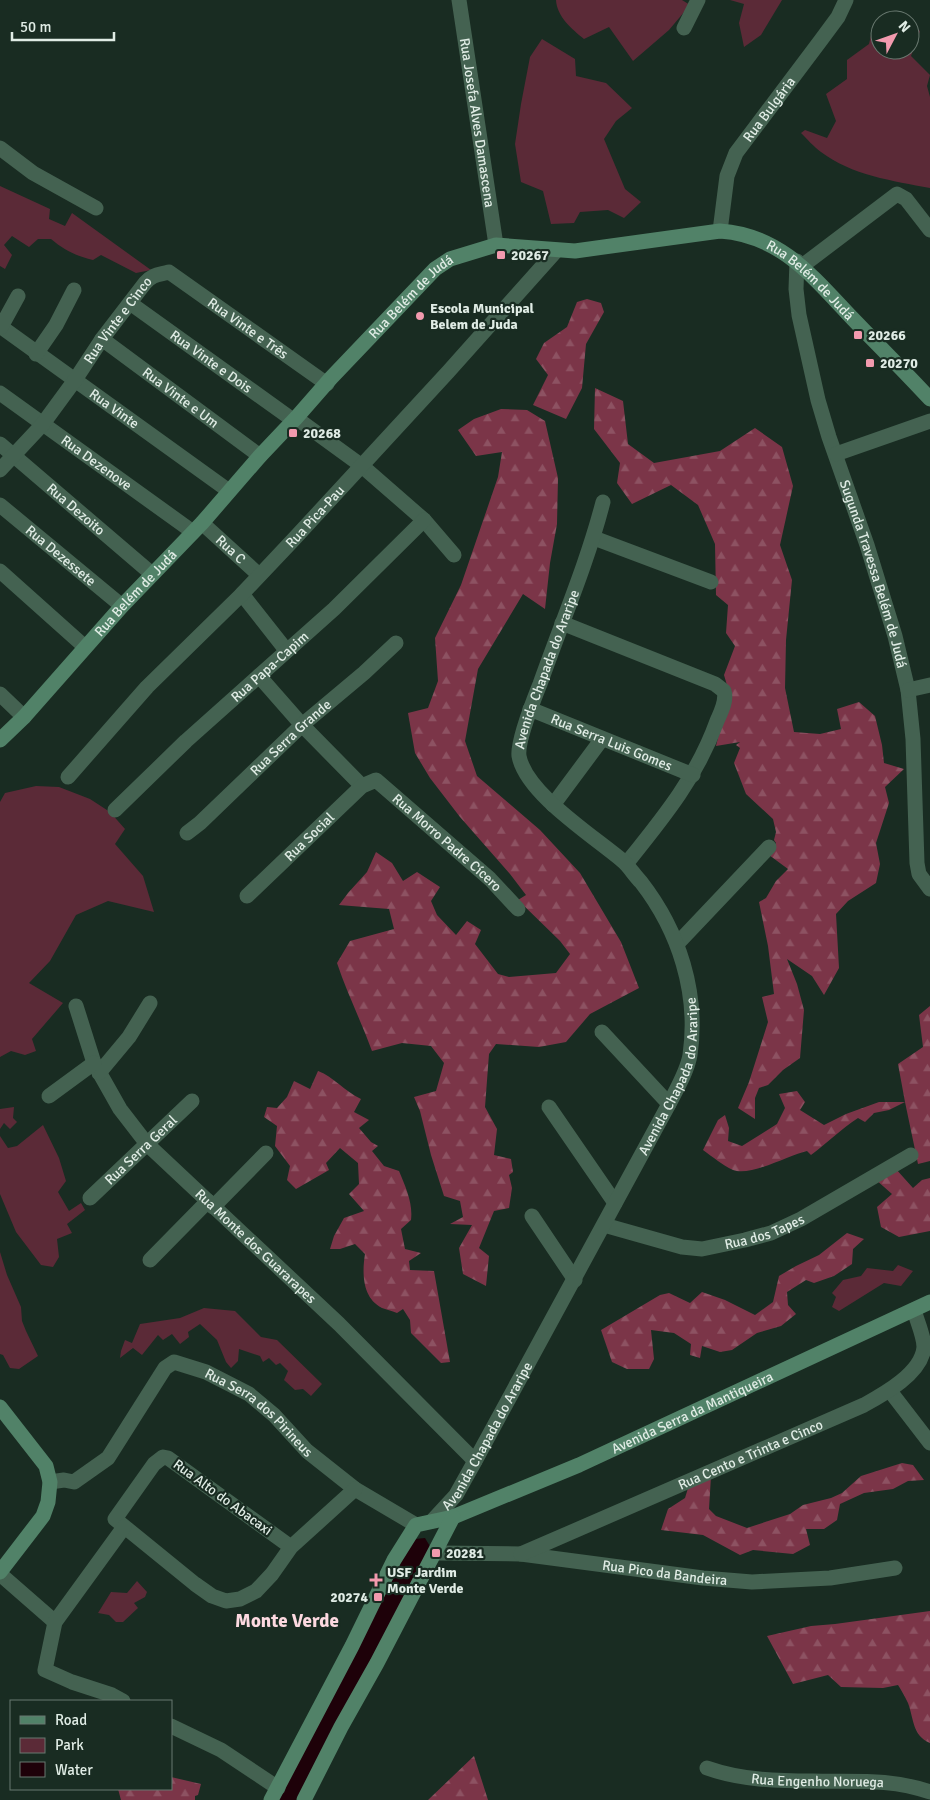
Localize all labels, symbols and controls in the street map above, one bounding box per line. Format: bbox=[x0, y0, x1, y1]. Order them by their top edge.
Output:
scale bar bbox=[12, 10, 115, 42]
north arrow bbox=[870, 10, 920, 60]
text: 50 m bbox=[20, 18, 51, 36]
text: N bbox=[895, 18, 914, 36]
street label: Rua Josefa Alves Damascena bbox=[456, 37, 498, 209]
street label: Rua Bulgária bbox=[739, 74, 799, 145]
street label: Rua Belém de Judá bbox=[763, 237, 858, 324]
place label: 20267 bbox=[511, 247, 549, 264]
marker: 20267 bbox=[495, 249, 507, 261]
street label: Rua Belém de Judá bbox=[365, 251, 457, 342]
street label: Rua Vinte e Cinco bbox=[80, 273, 156, 367]
street label: Rua Vinte e Três bbox=[204, 294, 291, 363]
place label: Escola Municipal Belem de Juda bbox=[430, 300, 535, 333]
marker: Escola Municipal Belem de Juda bbox=[414, 310, 426, 322]
street label: Rua Vinte e Dois bbox=[167, 327, 255, 397]
place label: 20266 bbox=[868, 327, 906, 344]
marker: 20266 bbox=[852, 329, 864, 341]
place label: 20270 bbox=[880, 355, 918, 372]
marker: 20270 bbox=[864, 357, 876, 369]
street label: Rua Vinte e Um bbox=[139, 364, 222, 432]
street label: Rua Vinte bbox=[86, 385, 142, 432]
place label: 20268 bbox=[303, 425, 341, 442]
marker: 20268 bbox=[287, 427, 299, 439]
street label: Rua Dezenove bbox=[58, 432, 135, 494]
street label: Sugunda Travessa Belém de Judá bbox=[836, 478, 910, 670]
street label: Rua Dezoito bbox=[43, 480, 108, 539]
street label: Rua Pica-Pau bbox=[282, 482, 348, 552]
street label: Rua Dezessete bbox=[22, 522, 99, 590]
street label: Rua C bbox=[212, 532, 249, 568]
street label: Rua Belém de Judá bbox=[91, 546, 181, 640]
street label: Avenida Chapada do Araripe bbox=[511, 587, 583, 750]
street label: Rua Papa-Capim bbox=[228, 628, 312, 706]
street label: Rua Serra Grande bbox=[247, 696, 335, 779]
street label: Rua Serra Luis Gomes bbox=[548, 710, 675, 775]
street label: Rua Morro Padre Cícero bbox=[389, 790, 505, 895]
street label: Rua Social bbox=[281, 809, 338, 865]
street label: Avenida Chapada do Araripe bbox=[635, 996, 701, 1158]
street label: Rua Serra Geral bbox=[101, 1112, 181, 1189]
street label: Rua Monte dos Guararapes bbox=[191, 1186, 320, 1307]
street label: Rua dos Tapes bbox=[723, 1211, 807, 1253]
street label: Avenida Chapada do Araripe bbox=[438, 1359, 536, 1514]
street label: Rua Serra dos Pirineus bbox=[202, 1365, 316, 1461]
street label: Avenida Serra da Mantiqueira bbox=[609, 1368, 776, 1458]
street label: Rua Cento e Trinta e Cinco bbox=[675, 1416, 826, 1494]
street label: Rua Alto do Abacaxi bbox=[170, 1456, 275, 1539]
place label: 20281 bbox=[446, 1545, 484, 1562]
marker: 20281 bbox=[430, 1547, 442, 1559]
street label: Rua Pico da Bandeira bbox=[601, 1557, 728, 1589]
place label: USF Jardim Monte Verde bbox=[387, 1564, 464, 1597]
marker: USF Jardim Monte Verde bbox=[369, 1573, 383, 1587]
place label: 20274 bbox=[330, 1589, 368, 1606]
marker: 20274 bbox=[372, 1591, 384, 1603]
district label: Monte Verde bbox=[235, 1609, 339, 1633]
legend bbox=[10, 1700, 172, 1790]
text: Road bbox=[55, 1711, 87, 1729]
text: Park bbox=[55, 1736, 84, 1754]
text: Water bbox=[55, 1761, 93, 1779]
street label: Rua Engenho Noruega bbox=[750, 1770, 885, 1791]

